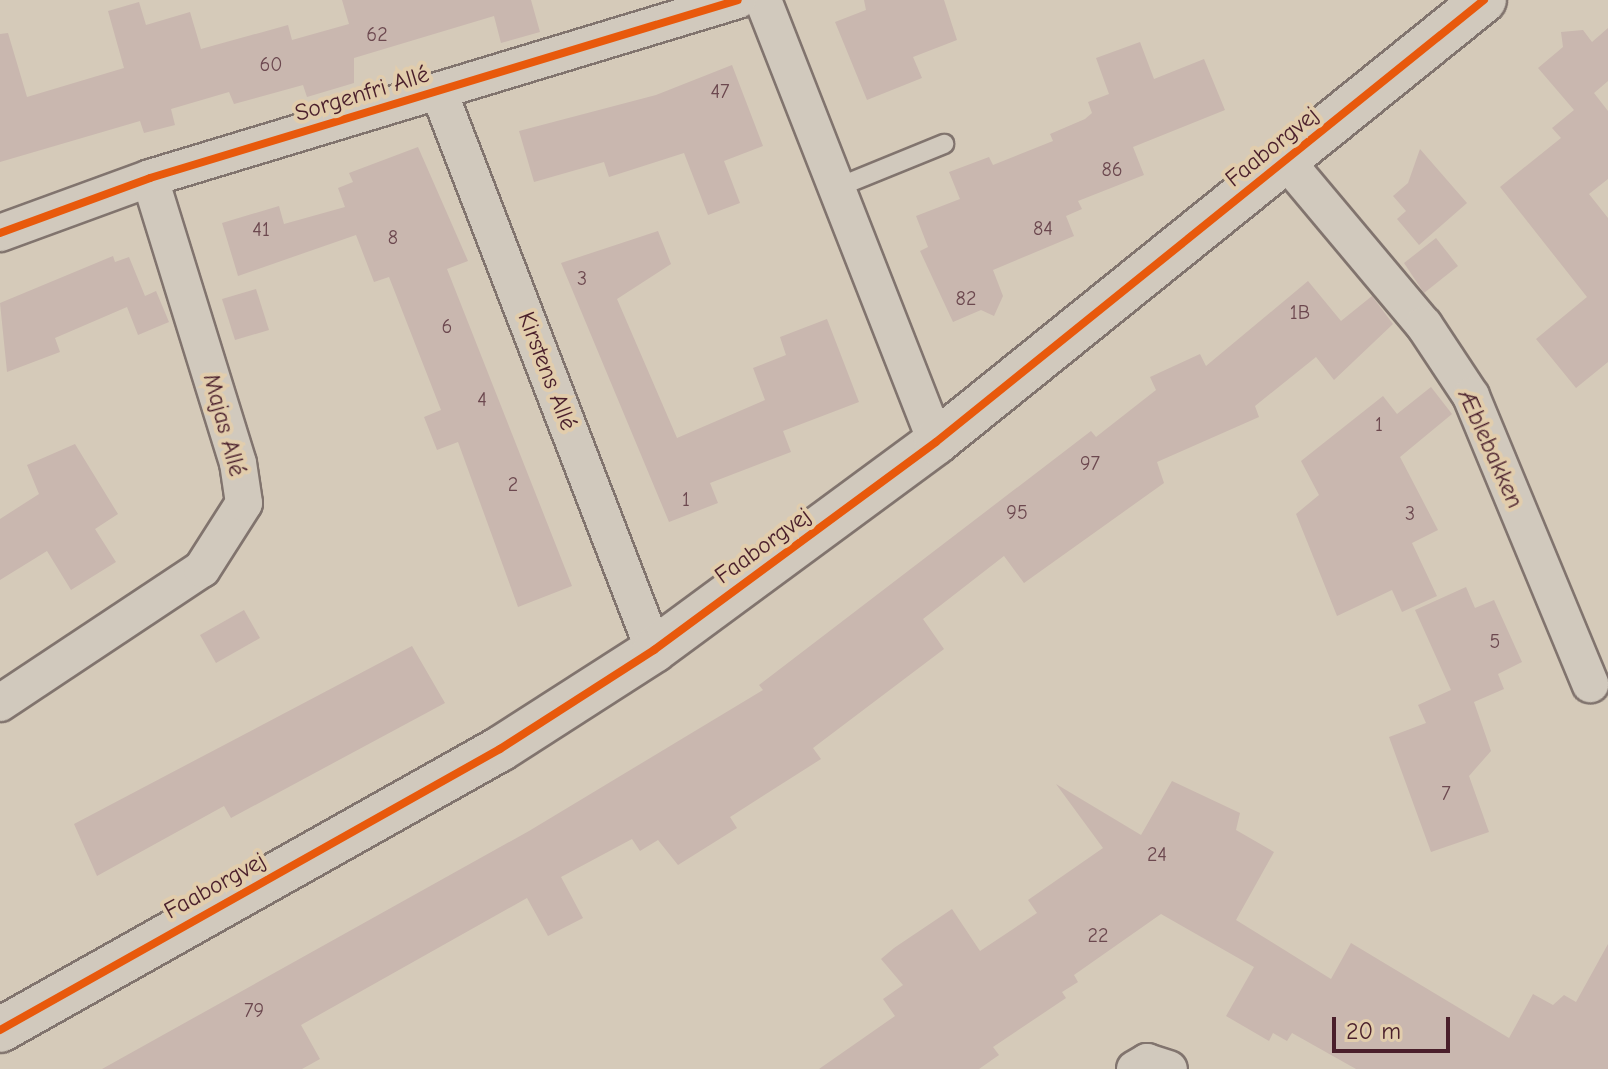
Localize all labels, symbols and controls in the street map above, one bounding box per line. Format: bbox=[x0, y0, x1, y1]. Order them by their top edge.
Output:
house number: 62 bbox=[366, 22, 388, 46]
house number: 60 bbox=[259, 52, 283, 76]
street label: Sorgenfri Allé bbox=[291, 60, 433, 128]
house number: 47 bbox=[710, 79, 730, 103]
street label: Faaborgvej bbox=[1220, 101, 1324, 193]
house number: 86 bbox=[1101, 157, 1123, 181]
house number: 84 bbox=[1033, 216, 1053, 240]
house number: 41 bbox=[252, 217, 270, 241]
house number: 8 bbox=[388, 225, 398, 249]
house number: 3 bbox=[577, 266, 587, 290]
house number: 82 bbox=[956, 286, 976, 310]
house number: 1B bbox=[1290, 300, 1310, 324]
street label: Kirstens Allé bbox=[511, 308, 583, 434]
house number: 6 bbox=[442, 314, 452, 338]
street label: Majas Allé bbox=[196, 371, 252, 479]
street label: Æblebakken bbox=[1451, 383, 1529, 513]
house number: 4 bbox=[477, 387, 487, 411]
house number: 1 bbox=[1375, 412, 1383, 436]
house number: 97 bbox=[1080, 451, 1100, 475]
house number: 2 bbox=[508, 472, 518, 496]
house number: 1 bbox=[682, 487, 690, 511]
house number: 95 bbox=[1006, 500, 1028, 524]
house number: 3 bbox=[1405, 501, 1415, 525]
street label: Faaborgvej bbox=[709, 502, 817, 590]
house number: 5 bbox=[1490, 629, 1500, 653]
house number: 7 bbox=[1441, 781, 1451, 805]
house number: 24 bbox=[1147, 842, 1167, 866]
street label: Faaborgvej bbox=[159, 846, 271, 926]
house number: 22 bbox=[1088, 923, 1108, 947]
house number: 79 bbox=[244, 998, 264, 1022]
scale bar bbox=[1336, 1001, 1454, 1051]
text: 20 m bbox=[1346, 1017, 1401, 1045]

